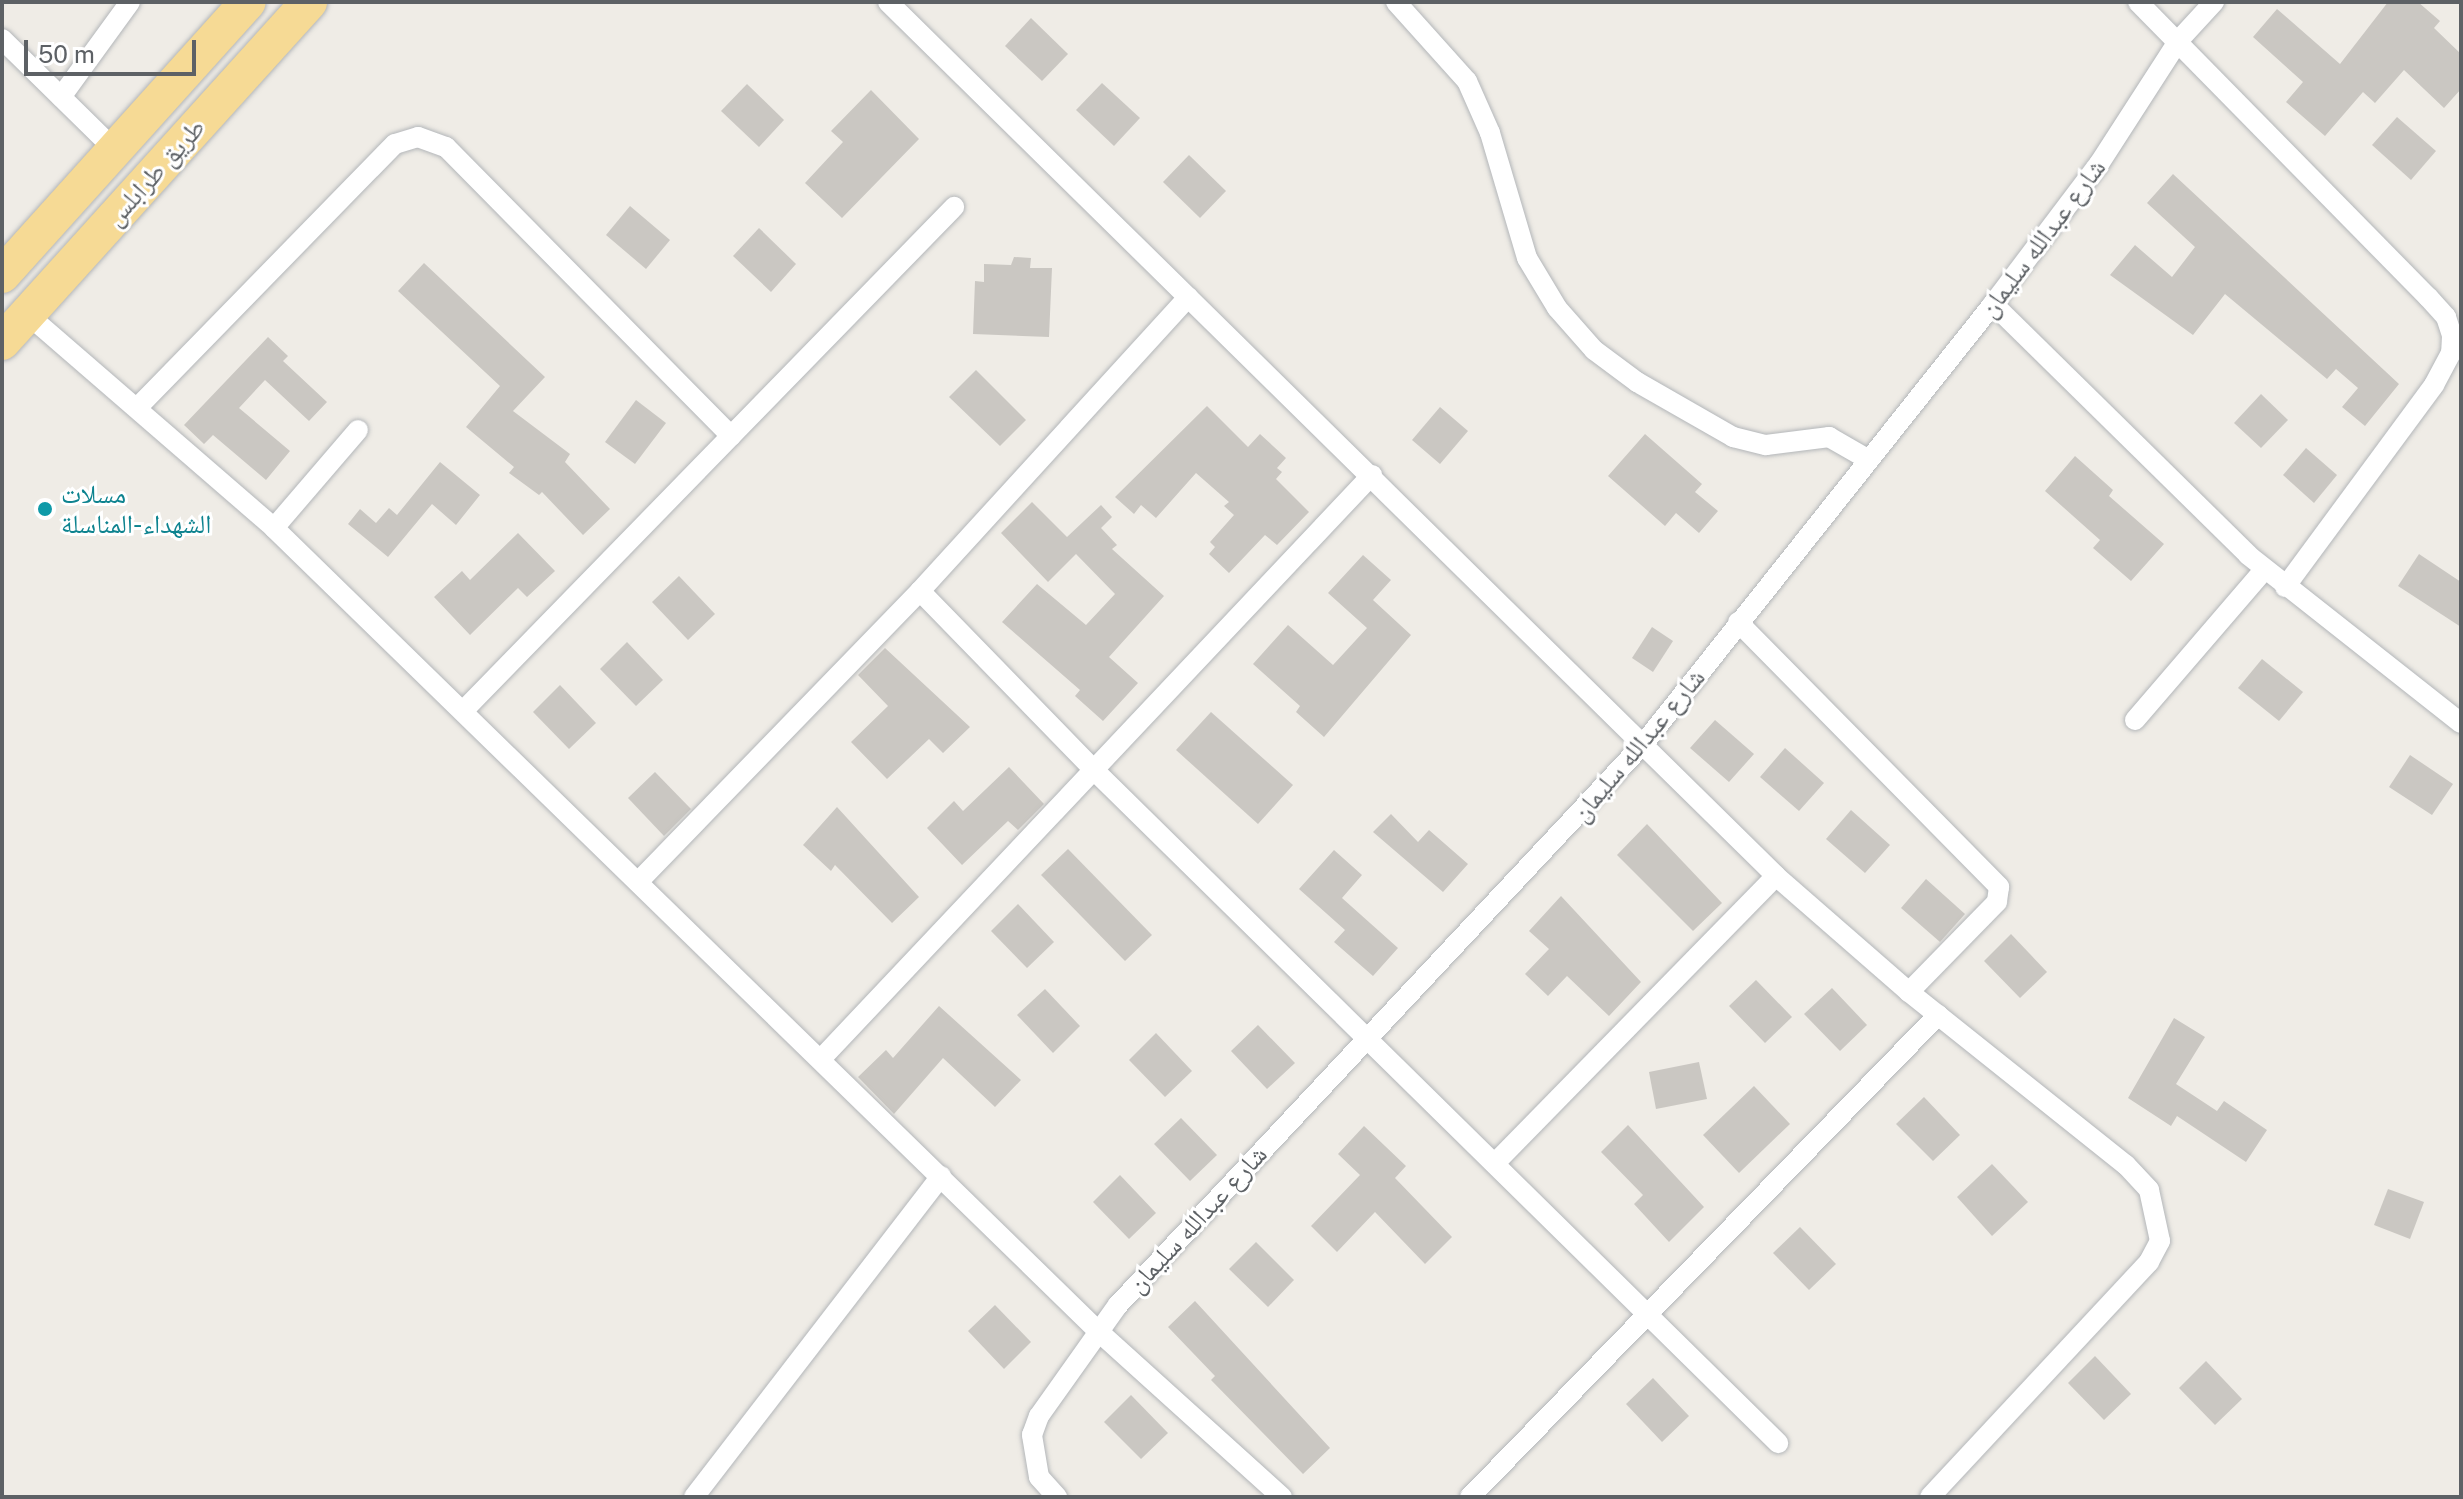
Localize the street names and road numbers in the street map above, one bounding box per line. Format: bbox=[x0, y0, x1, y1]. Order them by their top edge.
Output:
street label: طريق طرابلس bbox=[99, 112, 211, 232]
street label: شارع عبدالله سليمان bbox=[1972, 153, 2112, 323]
street label: شارع عبدالله سليمان bbox=[1565, 662, 1711, 828]
street label: شارع عبدالله سليمان bbox=[1121, 1139, 1273, 1299]

